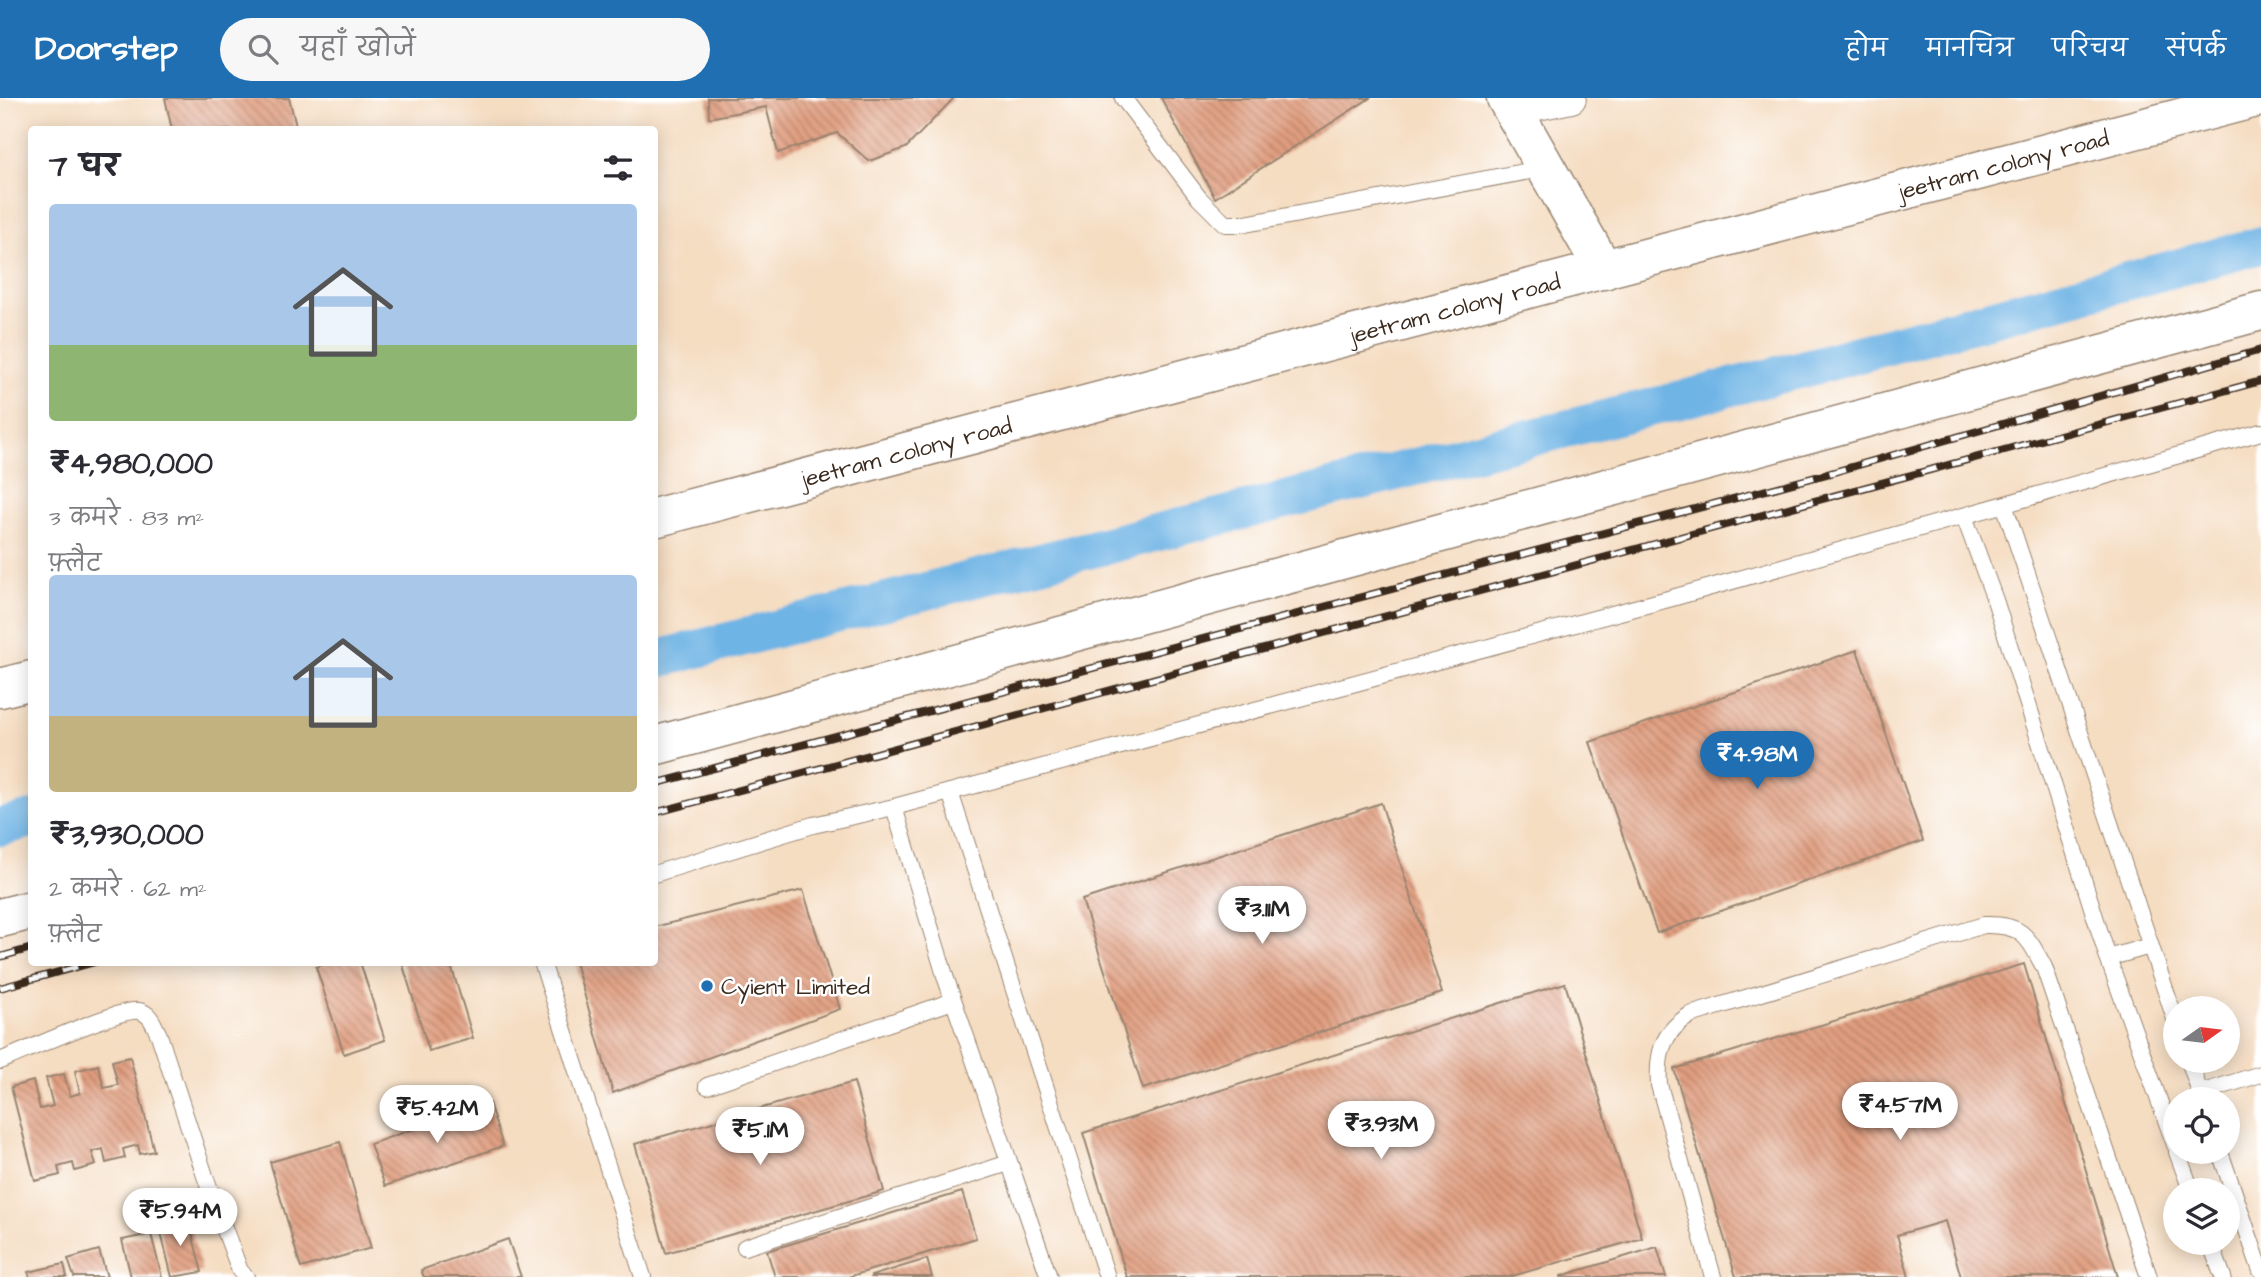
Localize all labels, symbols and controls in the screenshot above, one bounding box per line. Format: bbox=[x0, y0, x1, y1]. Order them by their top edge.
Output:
search box bbox=[220, 18, 710, 81]
text: Doorstep bbox=[35, 26, 178, 72]
icon: search bbox=[244, 30, 282, 68]
text: यहाँ खोजें bbox=[300, 30, 415, 66]
text: होम bbox=[1845, 32, 1888, 66]
text: मानचित्र bbox=[1926, 32, 2014, 66]
text: परिचय bbox=[2052, 32, 2128, 66]
text: संपर्क bbox=[2166, 32, 2226, 66]
street label: jeetram colony road bbox=[1892, 122, 2113, 209]
text: 7 घर bbox=[49, 146, 119, 188]
icon: filters bbox=[599, 149, 637, 187]
icon: home bbox=[280, 249, 406, 375]
street label: jeetram colony road bbox=[1344, 266, 1564, 353]
street label: jeetram colony road bbox=[795, 410, 1016, 496]
text: ₹4,980,000 bbox=[49, 443, 213, 485]
text: 3 कमरे · 83 m² bbox=[49, 502, 204, 534]
text: फ़्लैट bbox=[49, 548, 101, 580]
icon: home bbox=[280, 620, 406, 746]
pin: ₹4.98M bbox=[1700, 732, 1814, 791]
text: ₹4.98M bbox=[1716, 738, 1798, 770]
text: ₹3,930,000 bbox=[49, 814, 204, 856]
text: 2 कमरे · 62 m² bbox=[49, 873, 207, 905]
pin: ₹3.11M bbox=[1205, 886, 1319, 946]
text: ₹3.11M bbox=[1234, 893, 1290, 925]
text: फ़्लैट bbox=[49, 919, 101, 951]
place label: Cyient Limited bbox=[721, 971, 870, 1004]
marker: Cyient Limited bbox=[699, 978, 715, 994]
north arrow bbox=[2163, 996, 2240, 1073]
map controls bbox=[2163, 996, 2240, 1255]
pin: ₹4.57M bbox=[1843, 1082, 1957, 1142]
pin: ₹5.42M bbox=[380, 1086, 494, 1145]
button: locate bbox=[2163, 1087, 2240, 1164]
text: ₹4.57M bbox=[1858, 1089, 1942, 1121]
text: ₹5.42M bbox=[395, 1092, 479, 1124]
pin: ₹3.93M bbox=[1324, 1102, 1438, 1161]
pin: ₹5.1M bbox=[711, 1108, 809, 1167]
text: ₹3.93M bbox=[1344, 1108, 1418, 1140]
text: ₹5.1M bbox=[731, 1114, 789, 1146]
button: layers bbox=[2163, 1178, 2240, 1255]
pin: ₹5.94M bbox=[123, 1188, 237, 1248]
text: ₹5.94M bbox=[138, 1195, 222, 1227]

